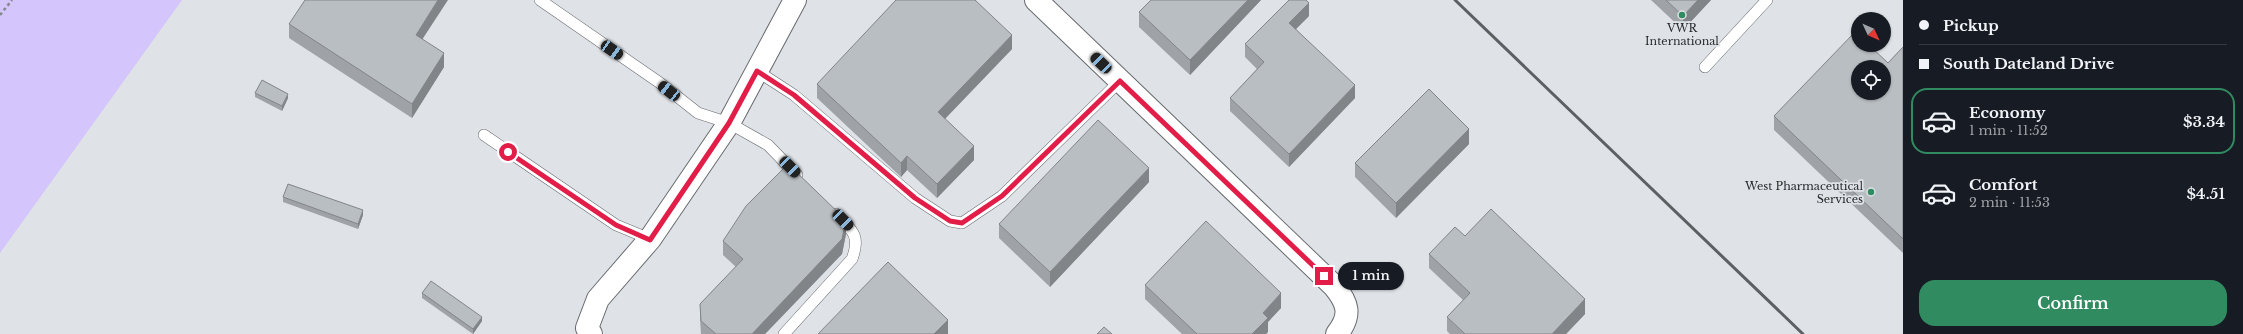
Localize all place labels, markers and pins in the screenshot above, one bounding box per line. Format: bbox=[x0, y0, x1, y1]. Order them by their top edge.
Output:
marker: VWR International bbox=[1677, 10, 1687, 20]
place label: VWR International bbox=[1645, 21, 1719, 48]
place label: West Pharmaceutical Services bbox=[1744, 179, 1863, 206]
marker: West Pharmaceutical Services bbox=[1866, 187, 1876, 197]

